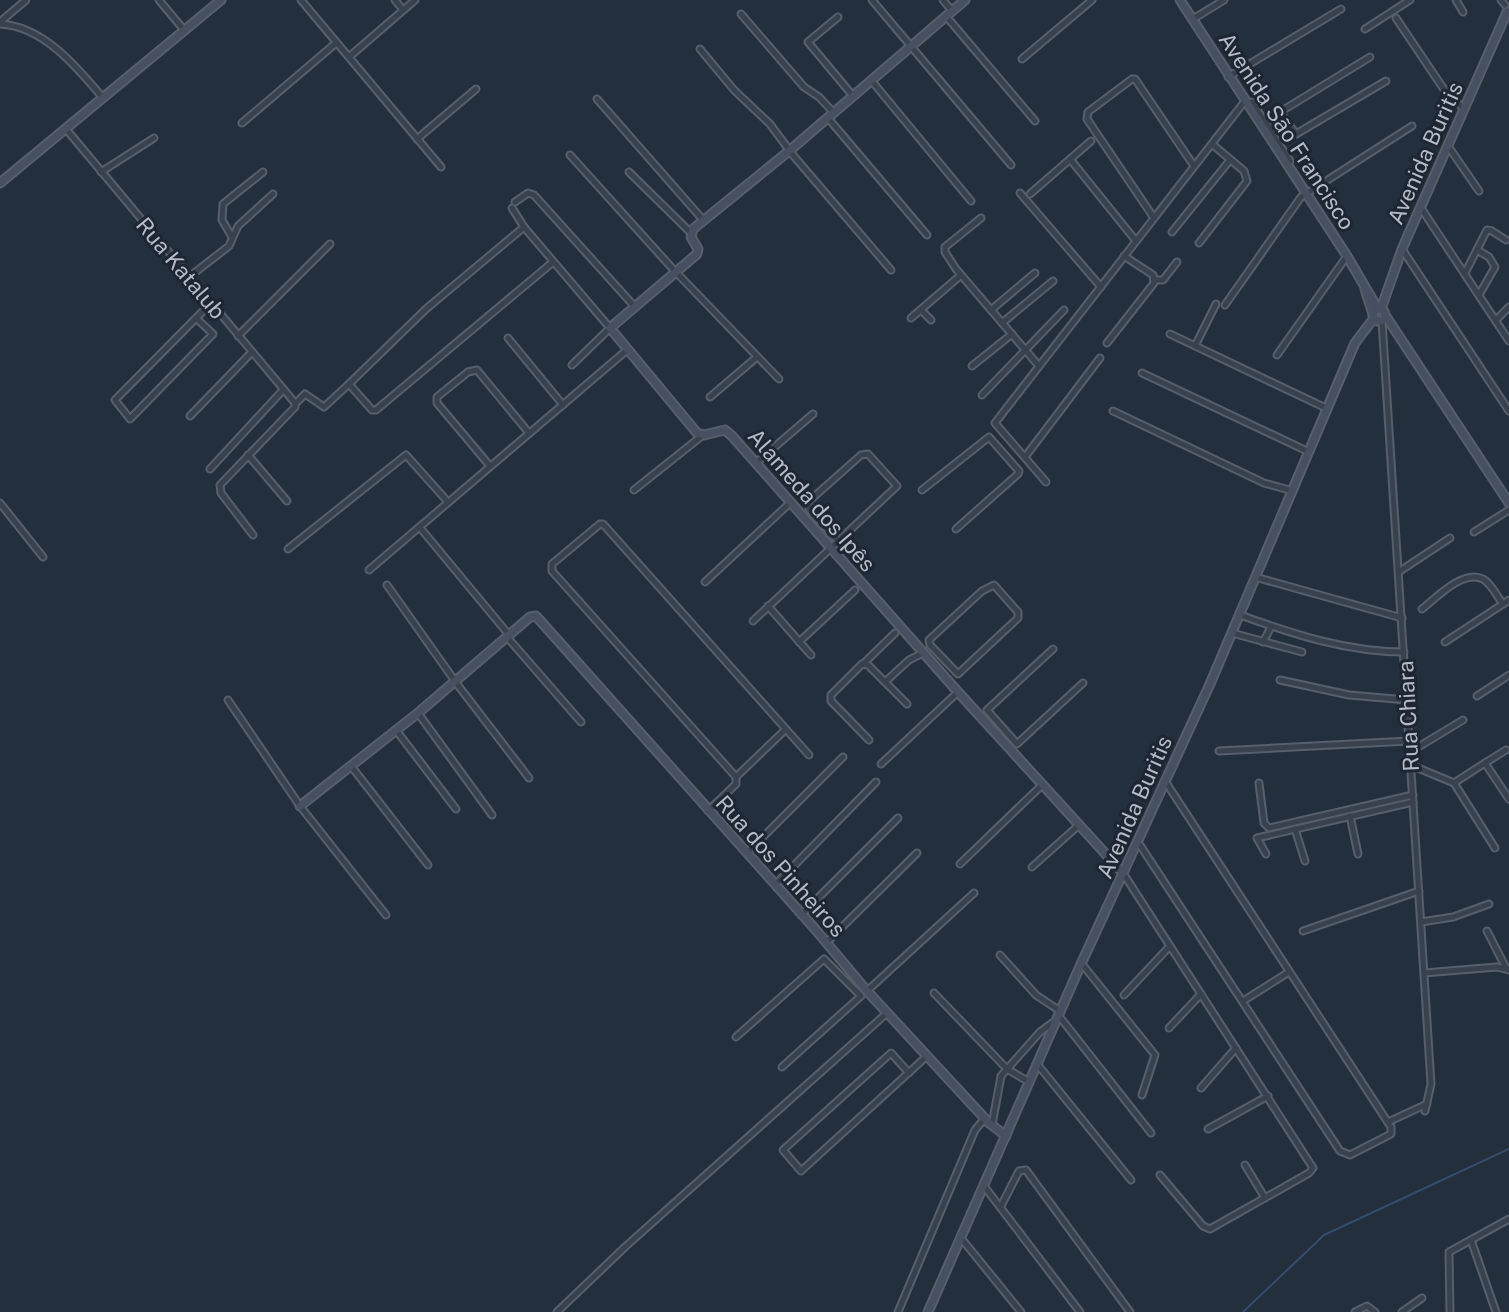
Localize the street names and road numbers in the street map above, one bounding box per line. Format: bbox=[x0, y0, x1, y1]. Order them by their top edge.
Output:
street label: Avenida São Francisco bbox=[1214, 28, 1360, 234]
street label: Avenida Buritis bbox=[1382, 78, 1468, 228]
street label: Rua Katalub bbox=[131, 212, 231, 324]
street label: Alameda dos Ipês bbox=[743, 423, 881, 577]
street label: Rua Chiara bbox=[1392, 660, 1424, 772]
street label: Avenida Buritis bbox=[1091, 732, 1177, 882]
street label: Rua dos Pinheiros bbox=[711, 790, 851, 942]

